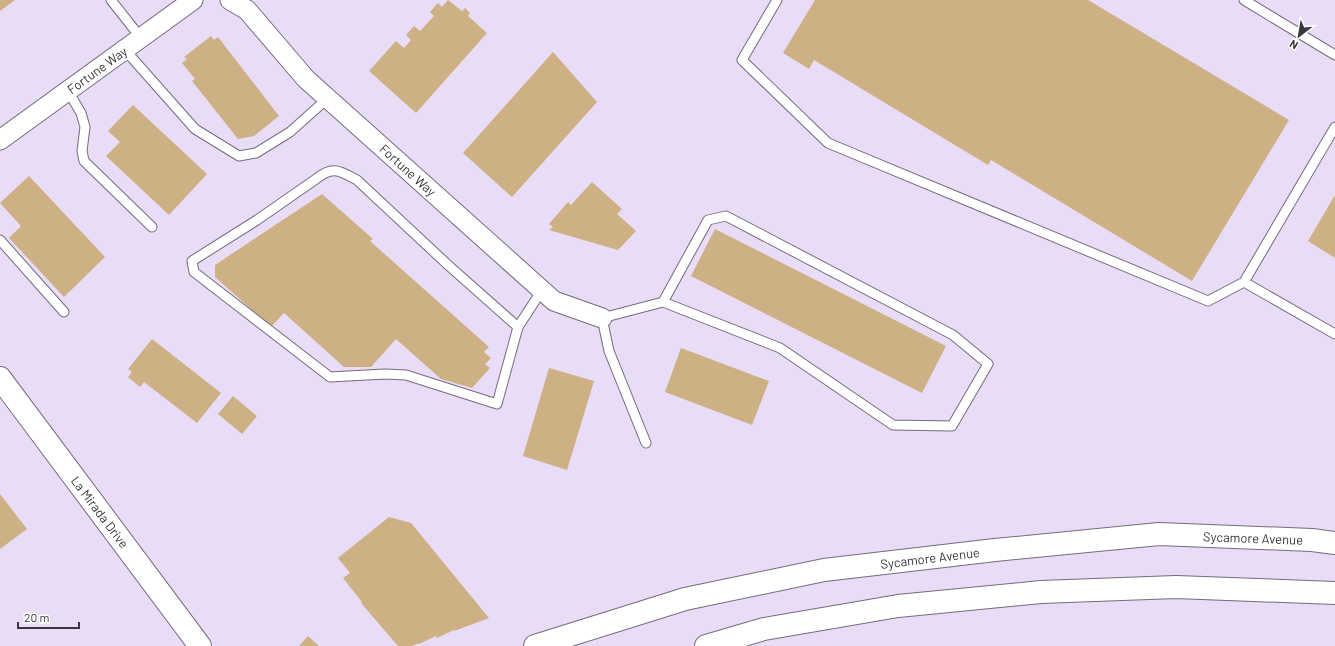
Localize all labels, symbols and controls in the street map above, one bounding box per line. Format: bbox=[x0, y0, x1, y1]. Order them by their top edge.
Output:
north arrow bbox=[1279, 16, 1319, 56]
text: N bbox=[1287, 38, 1300, 52]
street label: Fortune Way bbox=[64, 43, 130, 97]
street label: Fortune Way bbox=[377, 141, 439, 199]
street label: La Mirada Drive bbox=[68, 473, 132, 551]
street label: Sycamore Avenue bbox=[1203, 528, 1303, 548]
street label: Sycamore Avenue bbox=[879, 544, 981, 572]
scale bar bbox=[18, 604, 79, 630]
text: 20 m bbox=[24, 610, 50, 624]

